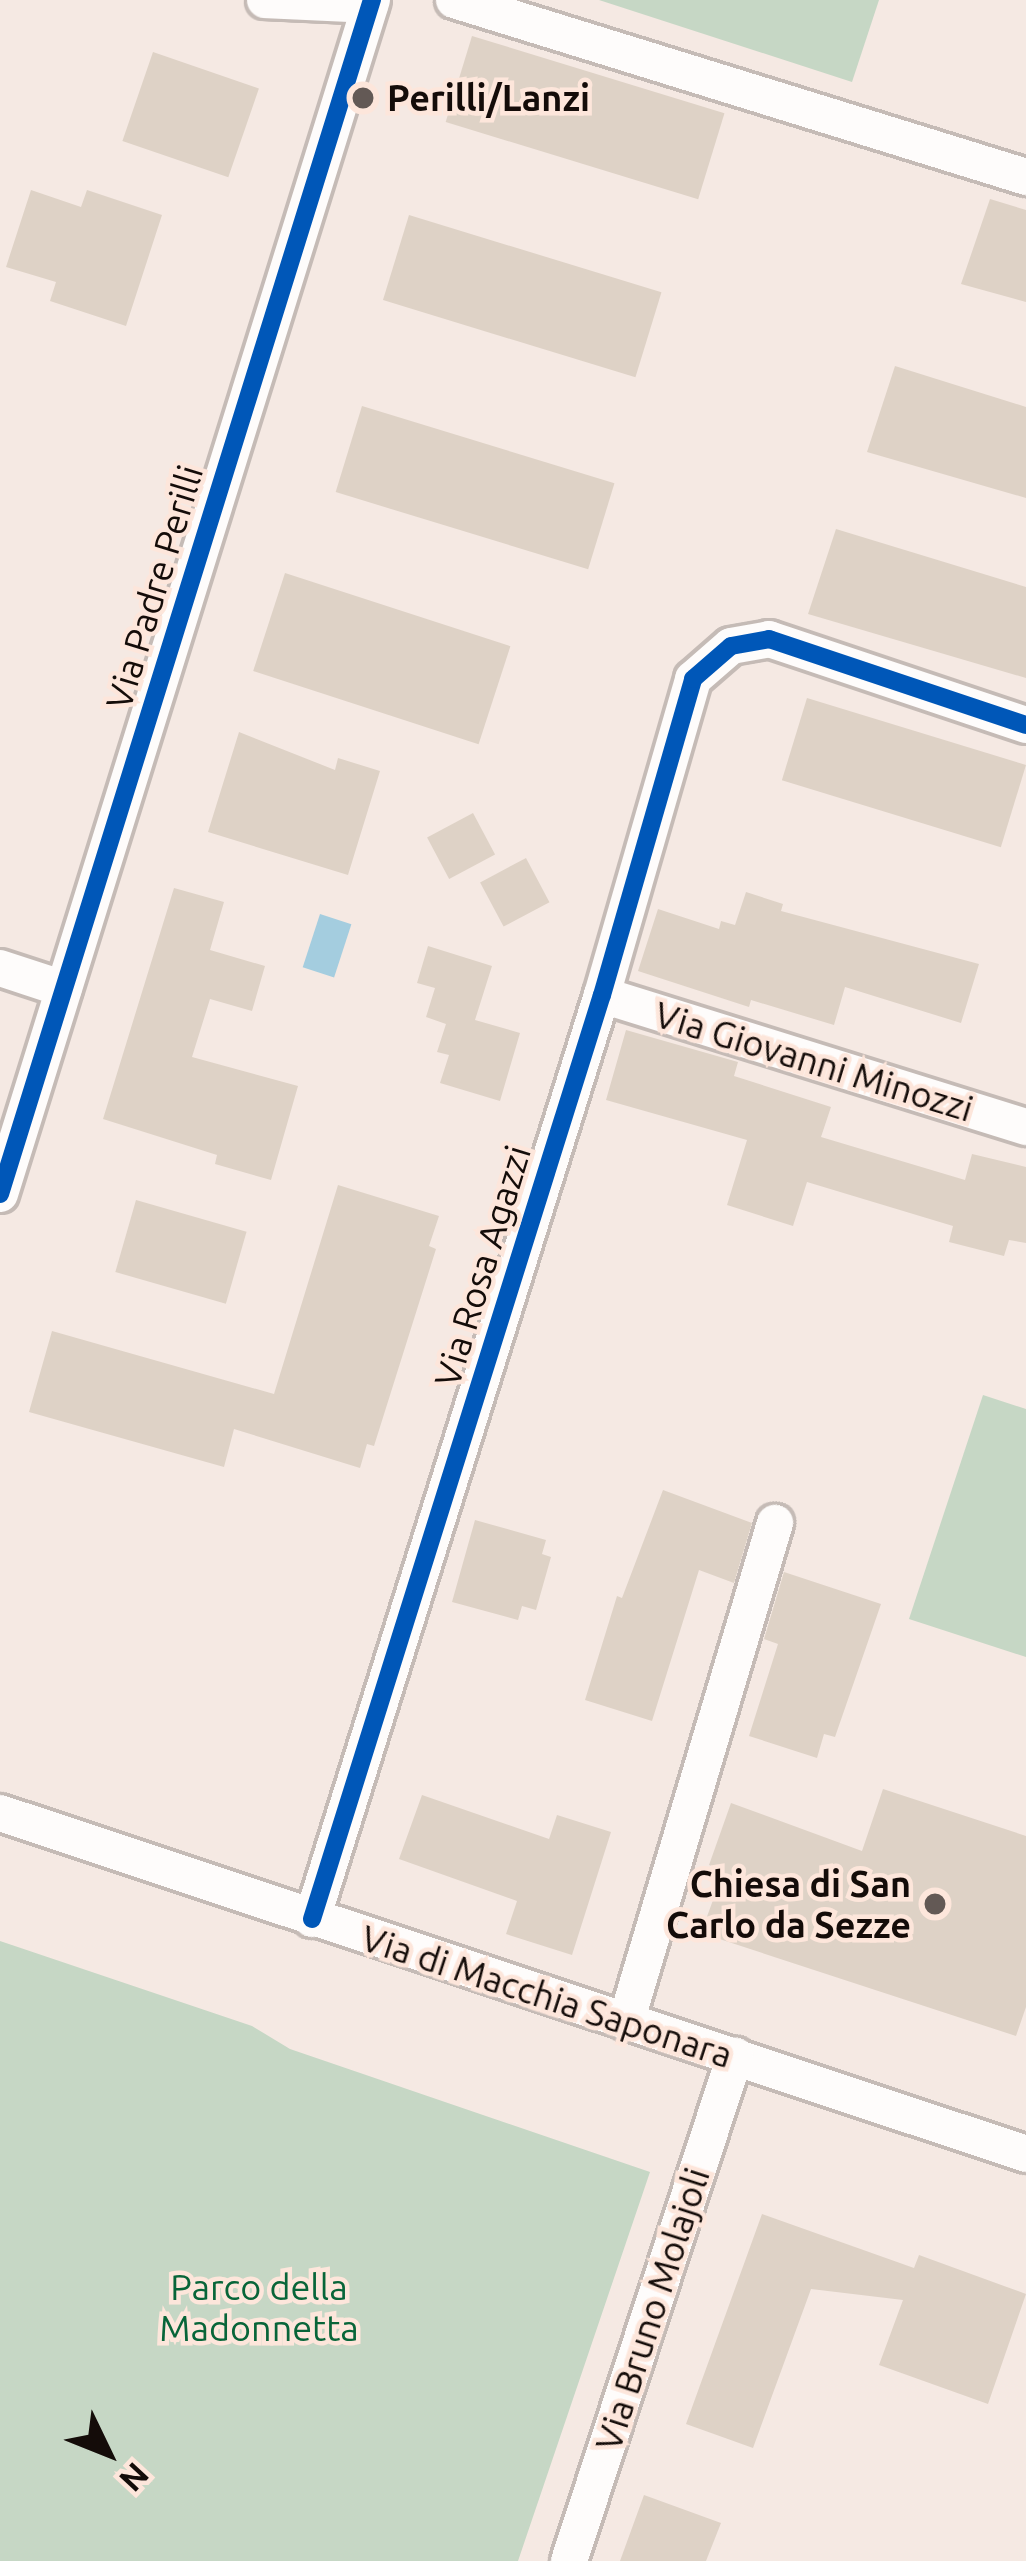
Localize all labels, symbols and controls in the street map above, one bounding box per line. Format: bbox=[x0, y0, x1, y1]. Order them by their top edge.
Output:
place label: Perilli/Lanzi bbox=[387, 76, 590, 120]
marker: Perilli/Lanzi bbox=[350, 85, 376, 111]
street label: Via Padre Perilli bbox=[96, 460, 212, 714]
street label: Via Giovanni Minozzi bbox=[650, 992, 978, 1130]
street label: Via Rosa Agazzi bbox=[425, 1140, 539, 1392]
place label: Chiesa di San Carlo da Sezze bbox=[666, 1861, 911, 1946]
marker: Chiesa di San Carlo da Sezze bbox=[922, 1891, 948, 1917]
street label: Via di Macchia Saponara bbox=[356, 1916, 738, 2076]
street label: Via Bruno Molajoli bbox=[586, 2162, 718, 2456]
park label: Parco della Madonnetta bbox=[159, 2264, 359, 2349]
north arrow bbox=[48, 2393, 168, 2513]
text: N bbox=[113, 2456, 157, 2500]

